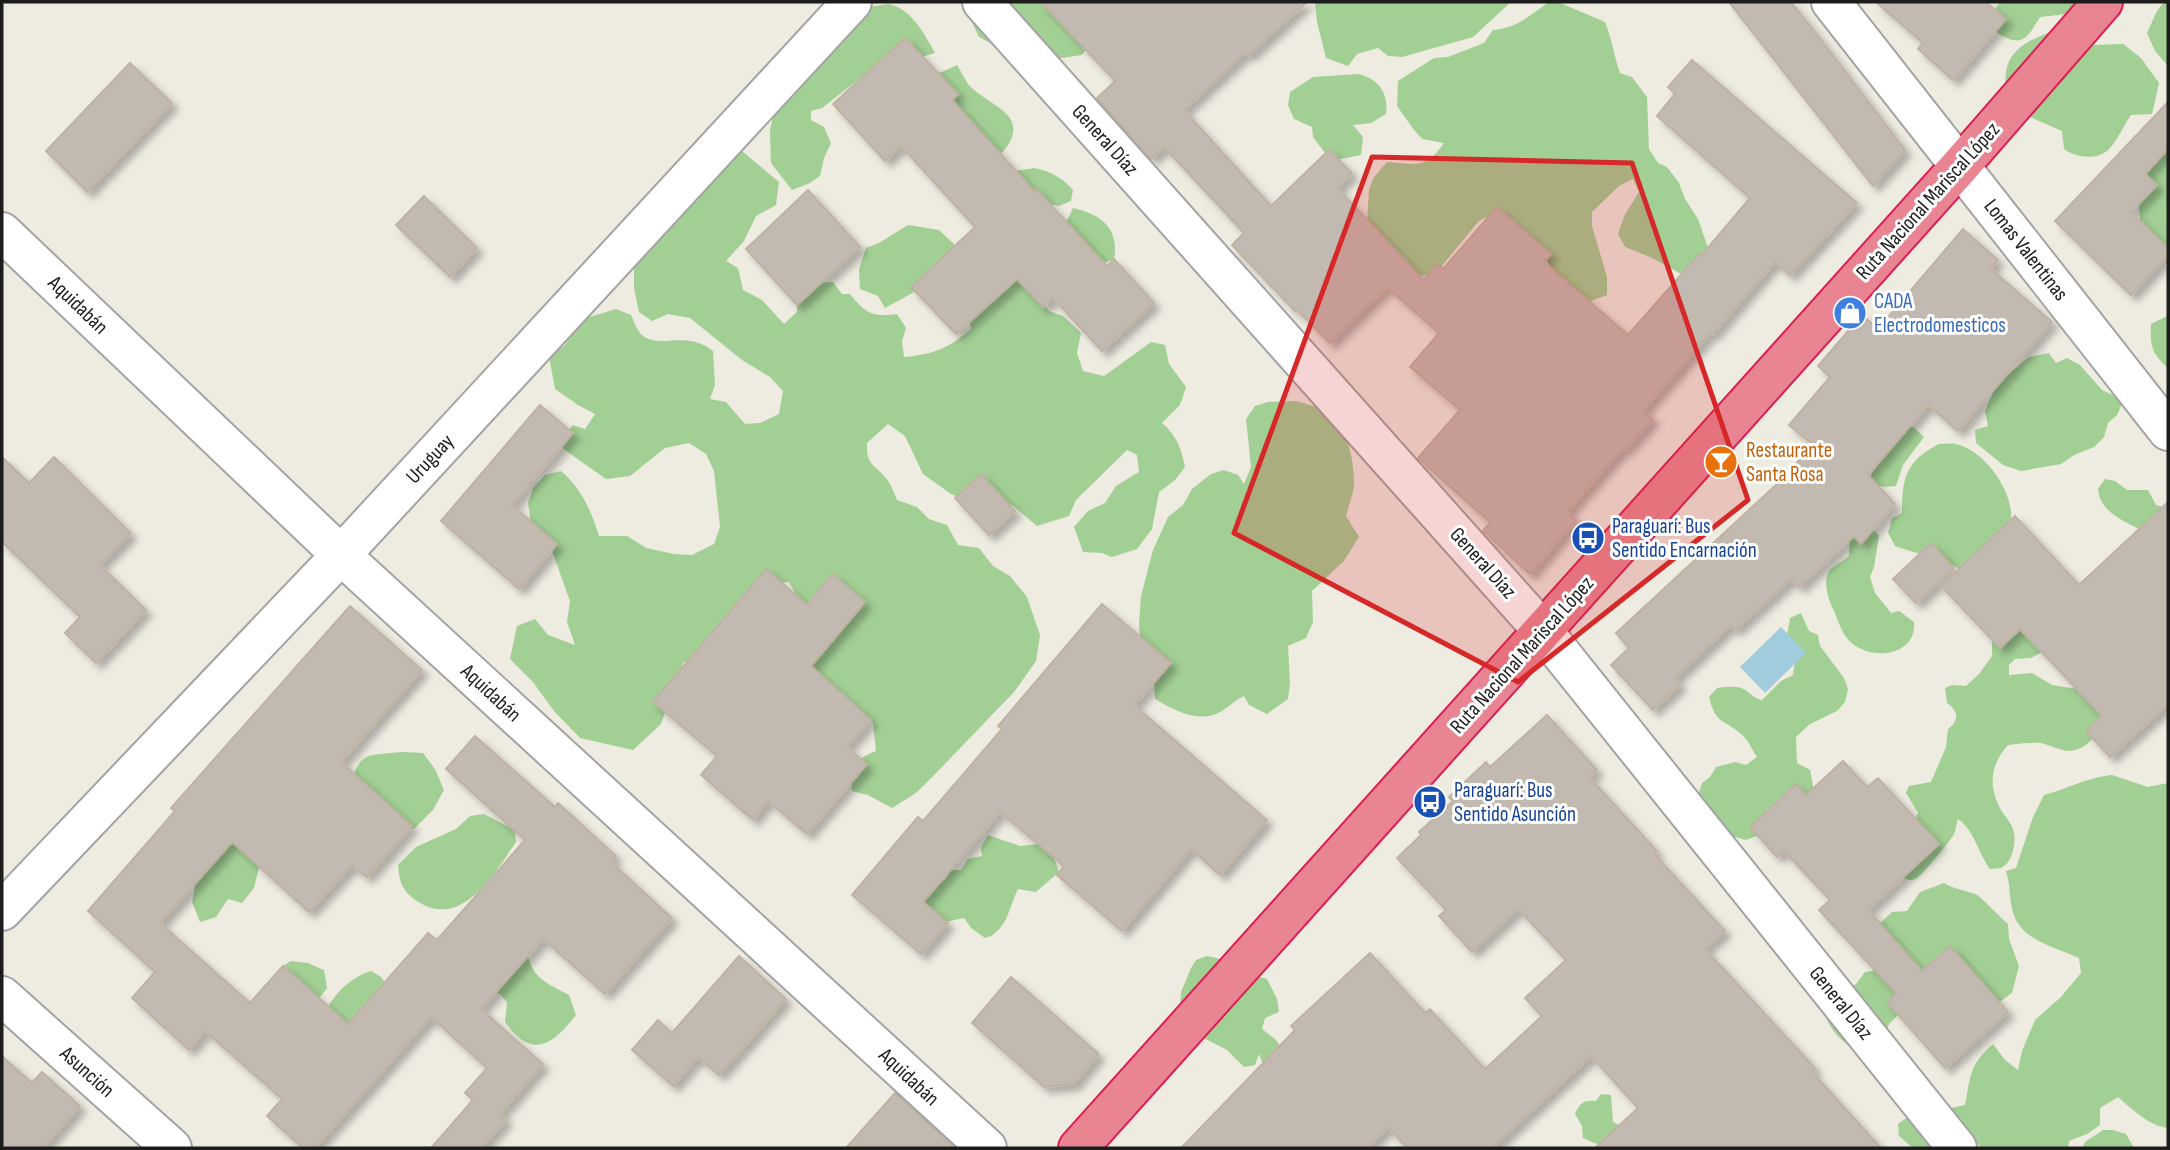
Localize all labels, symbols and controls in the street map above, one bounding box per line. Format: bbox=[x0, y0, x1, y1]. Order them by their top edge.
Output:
street label: General Díaz bbox=[1067, 99, 1144, 181]
street label: Ruta Nacional Mariscal López bbox=[1851, 117, 2005, 285]
street label: Lomas Valentinas bbox=[1979, 194, 2073, 306]
street label: Aquidabán bbox=[42, 270, 113, 339]
place label: CADA Electrodomesticos bbox=[1874, 289, 2006, 338]
shop icon: CADA Electrodomesticos bbox=[1831, 294, 1869, 332]
street label: Uruguay bbox=[401, 429, 459, 489]
place label: Restaurante Santa Rosa bbox=[1746, 438, 1832, 487]
bar icon: Restaurante Santa Rosa bbox=[1702, 443, 1740, 481]
place label: Paraguarí: Bus Sentido Encarnación bbox=[1612, 514, 1757, 563]
bus stop icon: Paraguarí: Bus Sentido Encarnación bbox=[1569, 519, 1607, 557]
street label: General Díaz bbox=[1445, 522, 1522, 604]
street label: Ruta Nacional Mariscal López bbox=[1445, 571, 1599, 739]
street label: Aquidabán bbox=[455, 658, 526, 727]
place label: Paraguarí: Bus Sentido Asunción bbox=[1454, 778, 1576, 827]
bus stop icon: Paraguarí: Bus Sentido Asunción bbox=[1411, 783, 1449, 821]
street label: General Díaz bbox=[1804, 961, 1878, 1045]
street label: Asunción bbox=[54, 1041, 119, 1103]
street label: Aquidabán bbox=[873, 1042, 944, 1111]

